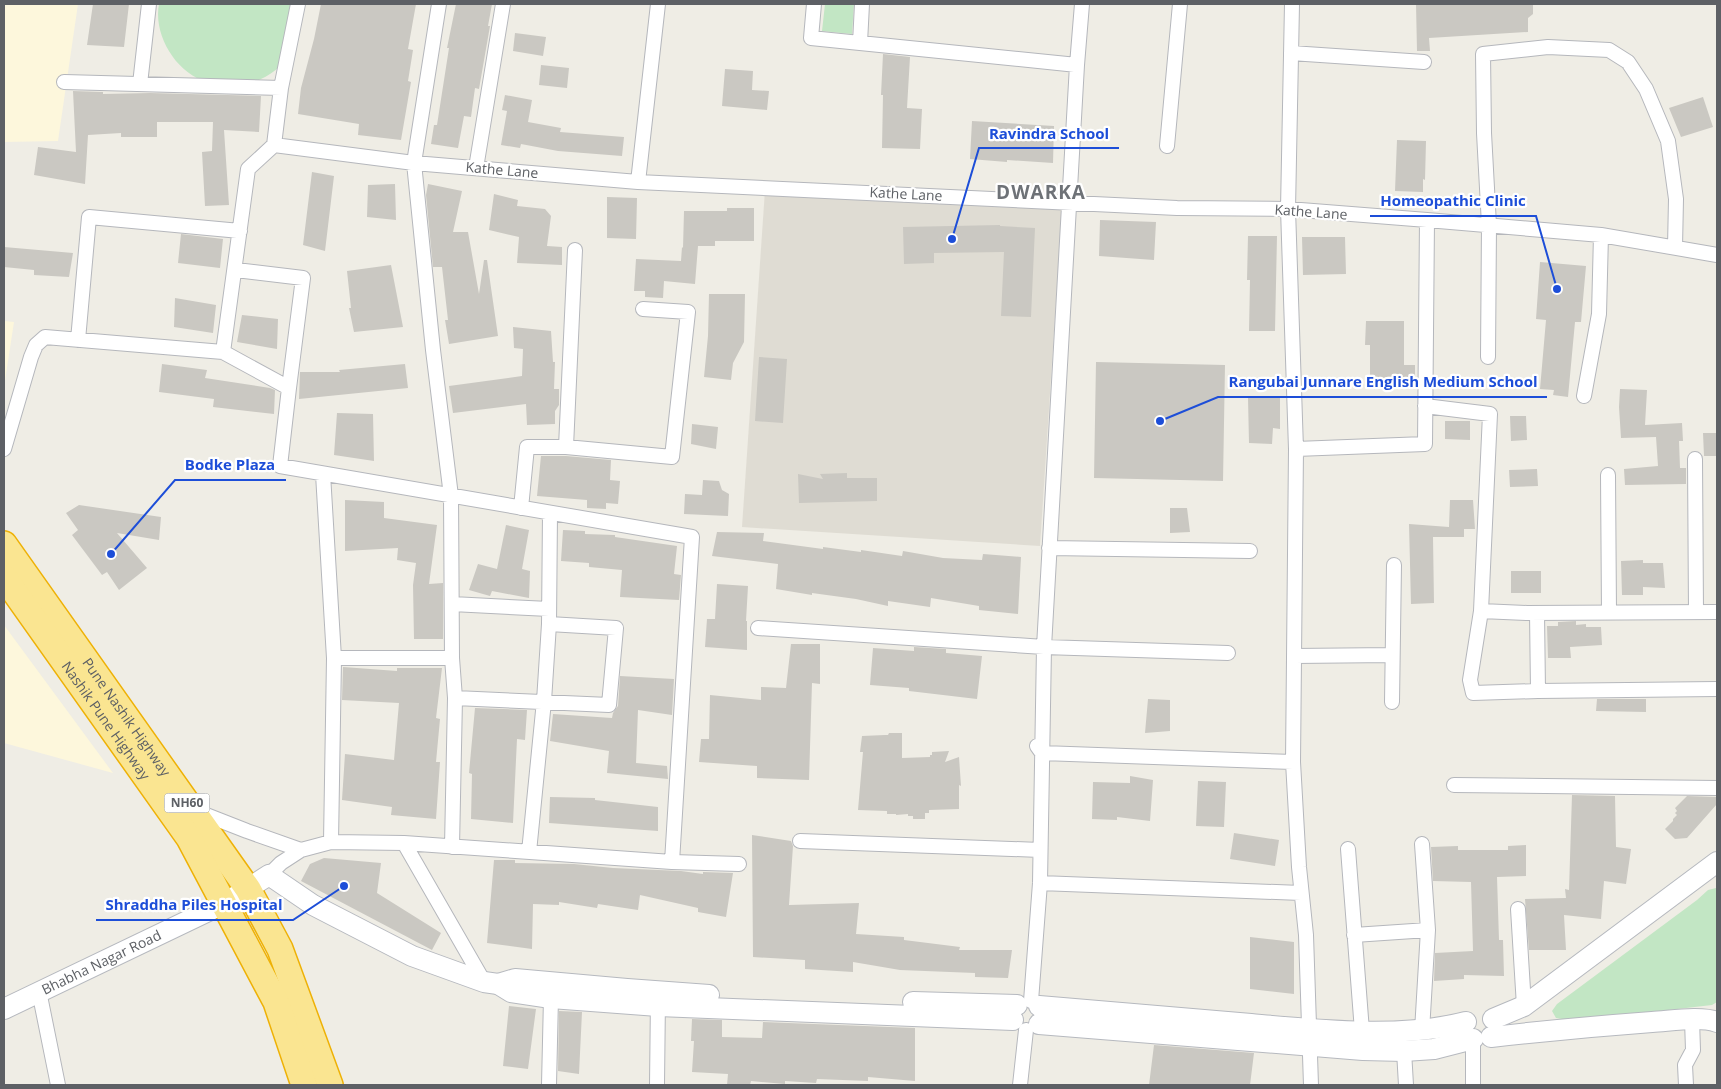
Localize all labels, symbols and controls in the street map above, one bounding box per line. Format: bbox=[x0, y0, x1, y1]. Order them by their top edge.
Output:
callout: Ravindra School bbox=[979, 118, 1119, 148]
text: Ravindra School bbox=[989, 123, 1109, 143]
street label: Kathe Lane bbox=[465, 157, 539, 182]
district label: DWARKA bbox=[996, 179, 1086, 205]
street label: Kathe Lane bbox=[869, 182, 943, 205]
callout: Homeopathic Clinic bbox=[1370, 186, 1536, 216]
text: Homeopathic Clinic bbox=[1380, 190, 1526, 210]
street label: Kathe Lane bbox=[1274, 199, 1348, 224]
callout: Rangubai Junnare English Medium School bbox=[1218, 367, 1547, 397]
text: Rangubai Junnare English Medium School bbox=[1229, 371, 1538, 391]
callout: Bodke Plaza bbox=[175, 450, 286, 480]
text: Bodke Plaza bbox=[185, 454, 275, 474]
street label: Pune Nashik Highway bbox=[78, 654, 176, 781]
street label: Nashik Pune Highway bbox=[58, 657, 155, 784]
road number: NH60 bbox=[164, 794, 210, 812]
callout: Shraddha Piles Hospital bbox=[96, 890, 293, 920]
text: Shraddha Piles Hospital bbox=[105, 894, 283, 914]
street label: Bhabha Nagar Road bbox=[38, 925, 164, 999]

